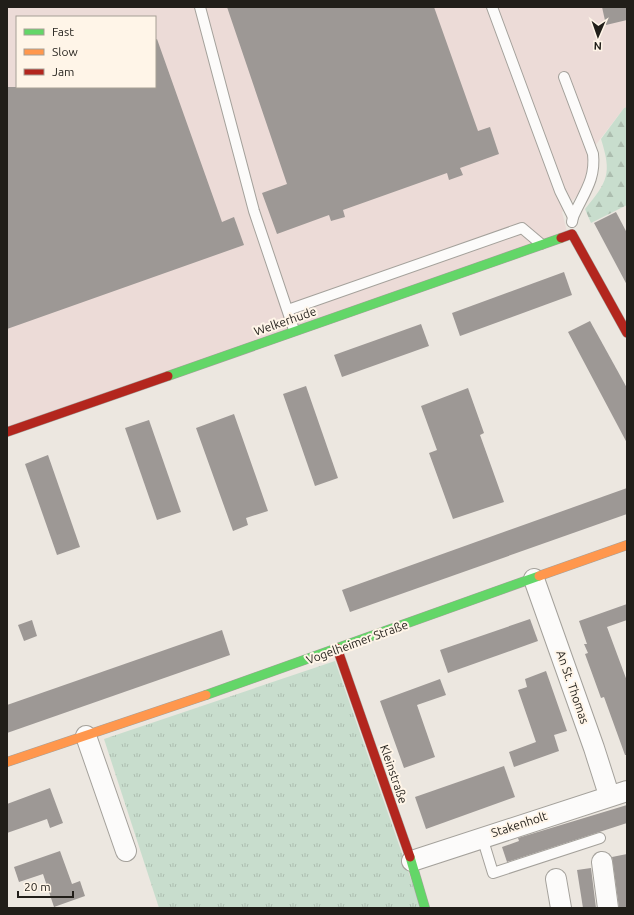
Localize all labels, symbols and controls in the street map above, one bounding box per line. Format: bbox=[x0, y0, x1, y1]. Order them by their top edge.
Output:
legend bbox=[16, 16, 156, 88]
north arrow bbox=[578, 16, 618, 56]
text: Fast bbox=[52, 25, 74, 38]
text: N bbox=[593, 40, 602, 52]
text: Slow bbox=[52, 45, 78, 58]
text: Jam bbox=[52, 65, 74, 78]
street label: Welkerhude bbox=[252, 304, 318, 338]
street label: Vogelheimer Straße bbox=[304, 618, 410, 666]
street label: An St. Thomas bbox=[554, 649, 592, 725]
street label: Kleinstraße bbox=[378, 743, 410, 805]
street label: Stakenholt bbox=[489, 809, 549, 839]
scale bar bbox=[18, 873, 73, 899]
text: 20 m bbox=[24, 880, 51, 893]

